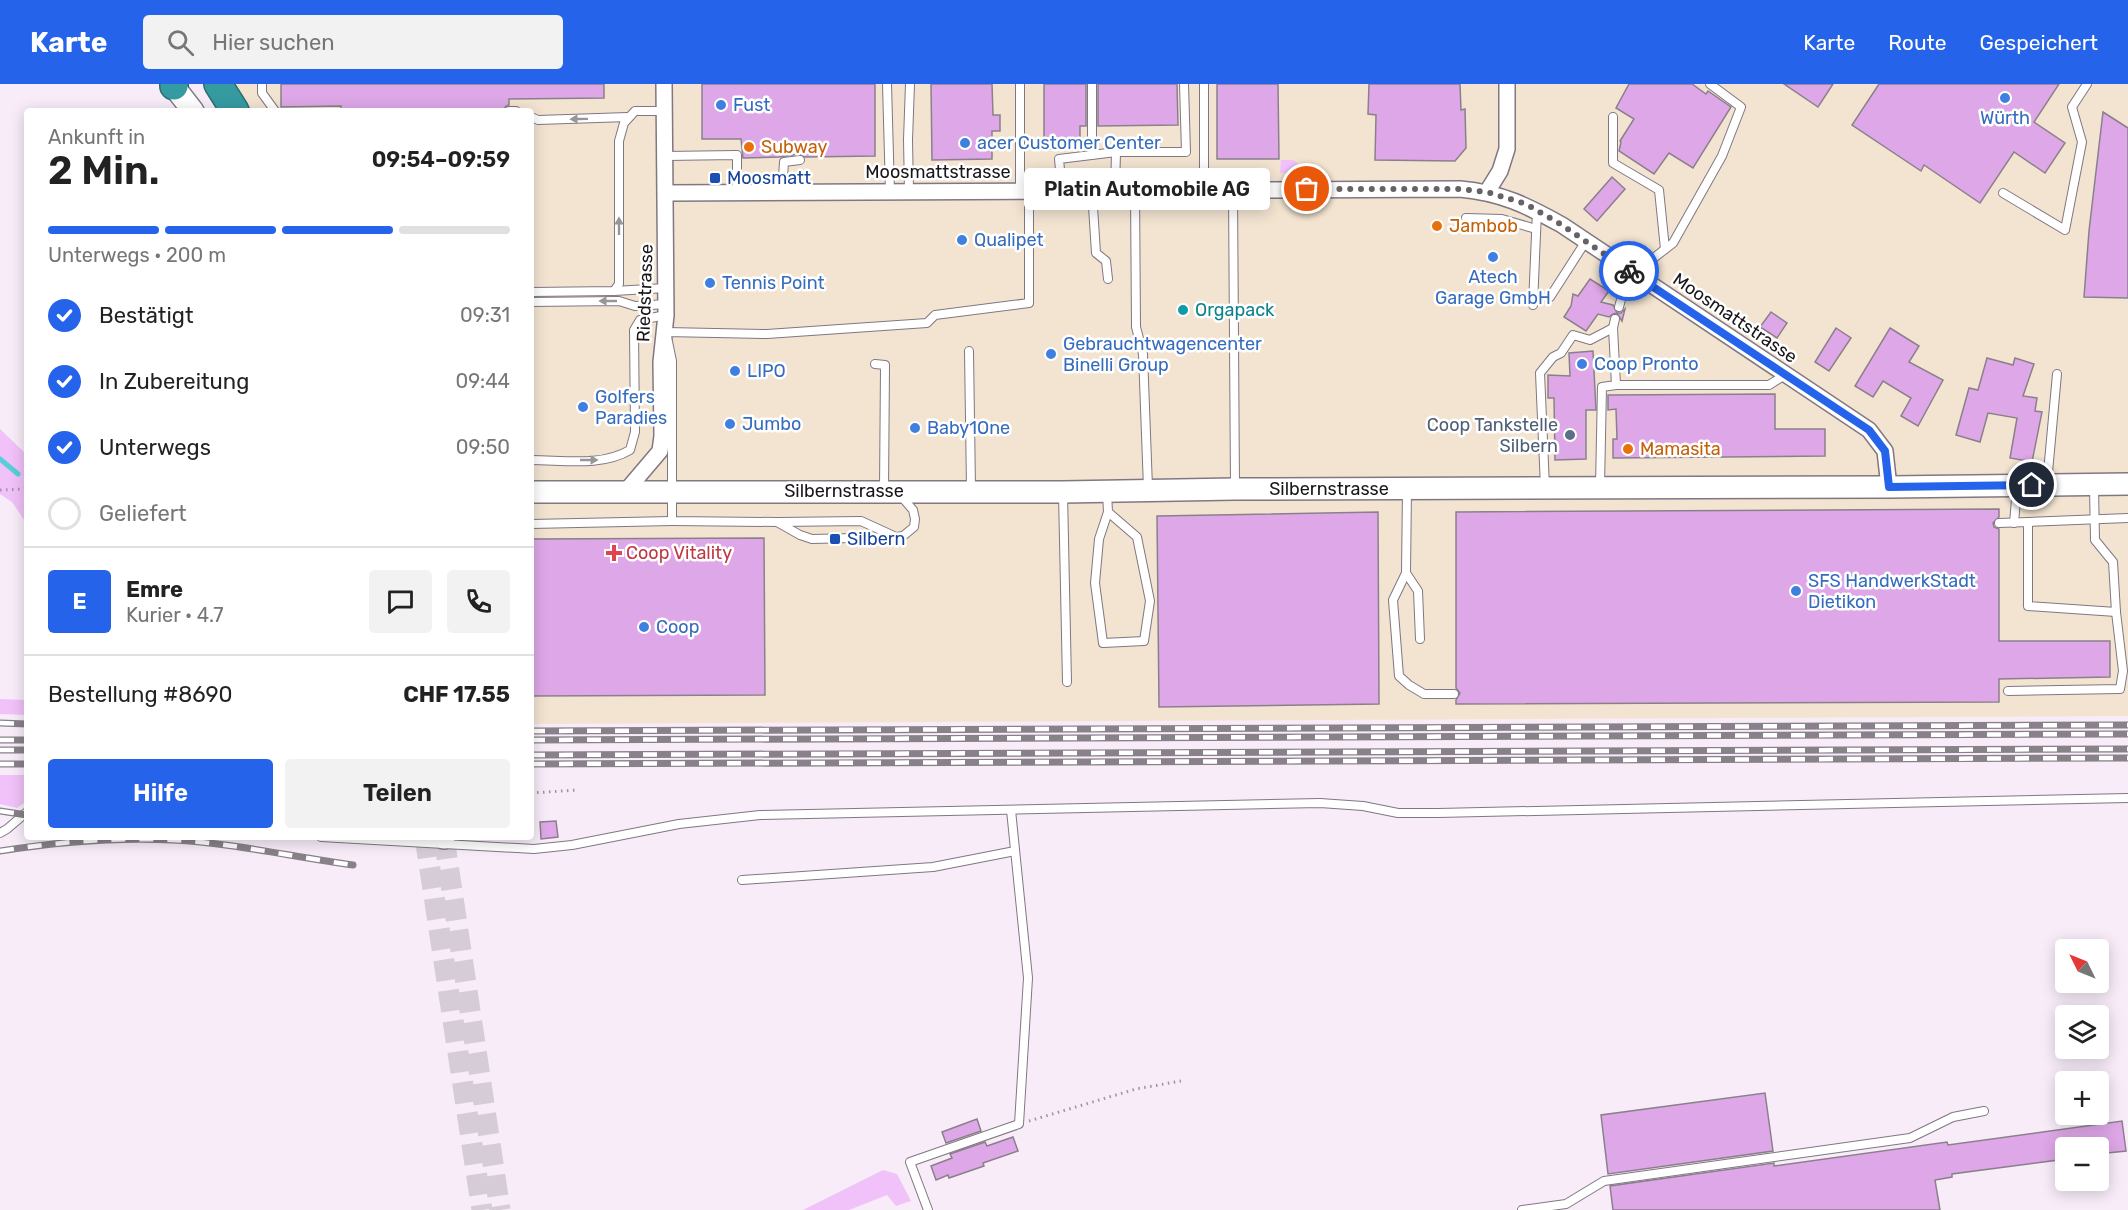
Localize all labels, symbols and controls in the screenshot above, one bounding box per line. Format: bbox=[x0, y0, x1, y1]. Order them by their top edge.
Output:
search box bbox=[143, 15, 563, 69]
text: Karte bbox=[30, 26, 107, 59]
icon: search bbox=[164, 26, 197, 59]
text: Hier suchen bbox=[212, 29, 335, 56]
text: Karte bbox=[1803, 30, 1855, 55]
text: Route bbox=[1888, 30, 1947, 55]
text: Gespeichert bbox=[1980, 30, 2098, 55]
marker: Würth bbox=[1998, 91, 2012, 105]
place label: Fust bbox=[733, 94, 770, 116]
marker: Fust bbox=[714, 98, 728, 112]
place label: Würth bbox=[1980, 107, 2030, 129]
one-way arrow bbox=[570, 114, 589, 124]
text: Ankunft in bbox=[48, 125, 145, 149]
place label: acer Customer Center bbox=[977, 132, 1161, 154]
place label: Subway bbox=[761, 136, 827, 158]
marker: acer Customer Center bbox=[958, 136, 972, 150]
marker: Subway bbox=[742, 140, 756, 154]
text: 09:54–09:59 bbox=[372, 146, 510, 173]
text: 2 Min. bbox=[48, 148, 159, 194]
street label: Moosmattstrasse bbox=[865, 161, 1011, 183]
pin bbox=[1281, 163, 1332, 214]
place label: Moosmatt bbox=[727, 167, 811, 189]
callout: Platin Automobile AG bbox=[1025, 168, 1271, 210]
marker: Moosmatt bbox=[708, 171, 722, 185]
icon: bag bbox=[1290, 172, 1323, 205]
text: Platin Automobile AG bbox=[1044, 177, 1250, 201]
place label: Jambob bbox=[1449, 215, 1518, 237]
one-way arrow bbox=[614, 216, 624, 235]
marker: Jambob bbox=[1430, 219, 1444, 233]
place label: Qualipet bbox=[974, 229, 1043, 251]
marker: Qualipet bbox=[955, 233, 969, 247]
courier bbox=[1599, 241, 1659, 301]
text: Unterwegs · 200 m bbox=[48, 243, 226, 267]
street label: Riedstrasse bbox=[632, 244, 658, 342]
marker: Atech Garage GmbH bbox=[1486, 250, 1500, 264]
icon: bike bbox=[1613, 255, 1646, 288]
place label: Atech Garage GmbH bbox=[1435, 266, 1551, 309]
street label: Moosmattstrasse bbox=[1669, 268, 1801, 368]
place label: Tennis Point bbox=[722, 272, 824, 294]
marker: Tennis Point bbox=[703, 276, 717, 290]
one-way arrow bbox=[599, 296, 618, 306]
icon: check bbox=[48, 299, 81, 332]
place label: Orgapack bbox=[1195, 299, 1275, 321]
text: Bestätigt bbox=[99, 302, 194, 329]
text: 09:31 bbox=[460, 303, 510, 327]
marker: Orgapack bbox=[1176, 303, 1190, 317]
place label: Gebrauchtwagencenter Binelli Group bbox=[1063, 333, 1262, 376]
marker: Gebrauchtwagencenter Binelli Group bbox=[1044, 347, 1058, 361]
place label: Coop Pronto bbox=[1594, 353, 1699, 375]
marker: Coop Pronto bbox=[1575, 357, 1589, 371]
place label: LIPO bbox=[747, 360, 786, 382]
marker: LIPO bbox=[728, 364, 742, 378]
icon: check bbox=[48, 365, 81, 398]
text: In Zubereitung bbox=[99, 368, 249, 395]
text: 09:44 bbox=[455, 369, 510, 393]
place label: Golfers Paradies bbox=[595, 386, 667, 429]
marker: Golfers Paradies bbox=[576, 400, 590, 414]
place label: Jumbo bbox=[742, 413, 801, 435]
place label: Coop Tankstelle Silbern bbox=[1427, 414, 1558, 457]
marker: Jumbo bbox=[723, 417, 737, 431]
place label: Baby1One bbox=[927, 417, 1010, 439]
marker: Baby1One bbox=[908, 421, 922, 435]
marker: Coop Tankstelle Silbern bbox=[1563, 428, 1577, 442]
icon: check bbox=[48, 431, 81, 464]
text: Unterwegs bbox=[99, 434, 211, 461]
text: 09:50 bbox=[456, 435, 510, 459]
place label: Mamasita bbox=[1640, 438, 1721, 460]
marker: Mamasita bbox=[1621, 442, 1635, 456]
one-way arrow bbox=[580, 455, 599, 465]
pin bbox=[2006, 459, 2057, 510]
icon: home bbox=[2015, 468, 2048, 501]
street label: Silbernstrasse bbox=[1269, 478, 1389, 500]
street label: Silbernstrasse bbox=[784, 480, 904, 502]
text: Geliefert bbox=[99, 500, 187, 527]
place label: Silbern bbox=[847, 528, 905, 550]
marker: Silbern bbox=[828, 532, 842, 546]
place label: Coop Vitality bbox=[626, 542, 732, 564]
marker: Coop Vitality bbox=[607, 546, 621, 560]
button: chat bbox=[369, 570, 432, 633]
button: phone bbox=[447, 570, 510, 633]
place label: SFS HandwerkStadt Dietikon bbox=[1808, 570, 1976, 613]
text: Emre bbox=[126, 576, 183, 603]
marker: SFS HandwerkStadt Dietikon bbox=[1789, 584, 1803, 598]
text: E bbox=[72, 588, 87, 615]
text: Kurier · 4.7 bbox=[126, 603, 224, 627]
place label: Coop bbox=[656, 616, 699, 638]
marker: Coop bbox=[637, 620, 651, 634]
text: Bestellung #8690 bbox=[48, 681, 233, 708]
text: CHF 17.55 bbox=[403, 681, 510, 708]
button: Hilfe bbox=[48, 759, 273, 828]
button: Teilen bbox=[285, 759, 510, 828]
north arrow bbox=[2055, 939, 2109, 993]
map controls bbox=[2055, 939, 2109, 1191]
button: layers bbox=[2055, 1005, 2109, 1059]
button: + bbox=[2055, 1071, 2109, 1125]
button: − bbox=[2055, 1137, 2109, 1191]

